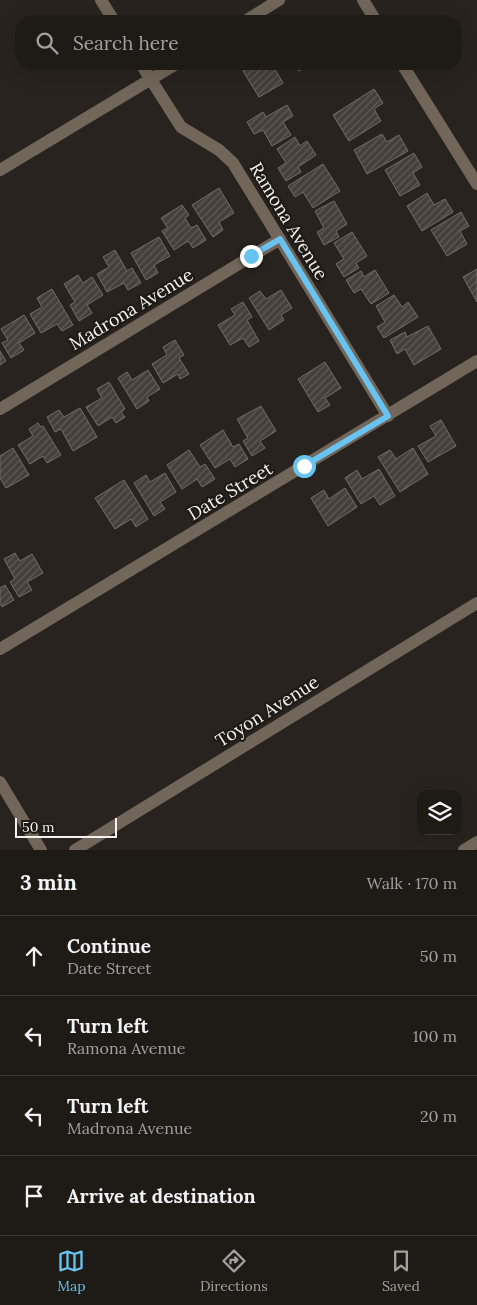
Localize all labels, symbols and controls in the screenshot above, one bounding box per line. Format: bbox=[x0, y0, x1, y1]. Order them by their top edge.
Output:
search box bbox=[15, 15, 462, 70]
icon: search bbox=[33, 29, 61, 57]
text: Search here bbox=[73, 31, 179, 55]
street label: Ramona Avenue bbox=[245, 158, 333, 284]
route end bbox=[240, 245, 263, 268]
street label: Madrona Avenue bbox=[65, 263, 197, 355]
route start bbox=[293, 455, 316, 478]
street label: Date Street bbox=[183, 457, 277, 525]
street label: Toyon Avenue bbox=[211, 670, 323, 752]
map controls bbox=[417, 790, 462, 835]
button: layers bbox=[417, 790, 462, 835]
scale bar bbox=[15, 815, 118, 838]
text: 50 m bbox=[22, 818, 55, 836]
text: 3 min bbox=[20, 869, 77, 896]
text: Walk · 170 m bbox=[366, 873, 457, 893]
text: Continue bbox=[67, 934, 151, 958]
icon: ahead bbox=[20, 942, 48, 970]
text: 50 m bbox=[420, 946, 457, 966]
text: Date Street bbox=[67, 958, 151, 978]
text: Turn left bbox=[67, 1014, 148, 1038]
icon: left bbox=[20, 1022, 48, 1050]
text: 100 m bbox=[413, 1026, 457, 1046]
text: Ramona Avenue bbox=[67, 1038, 185, 1058]
text: Turn left bbox=[67, 1094, 148, 1118]
icon: left bbox=[20, 1102, 48, 1130]
text: 20 m bbox=[420, 1106, 457, 1126]
text: Madrona Avenue bbox=[67, 1118, 192, 1138]
icon: arrive bbox=[20, 1182, 48, 1210]
text: Arrive at destination bbox=[67, 1184, 256, 1208]
tab: Map bbox=[57, 1247, 86, 1295]
tab: Directions bbox=[200, 1247, 268, 1295]
tab: Saved bbox=[382, 1247, 420, 1295]

